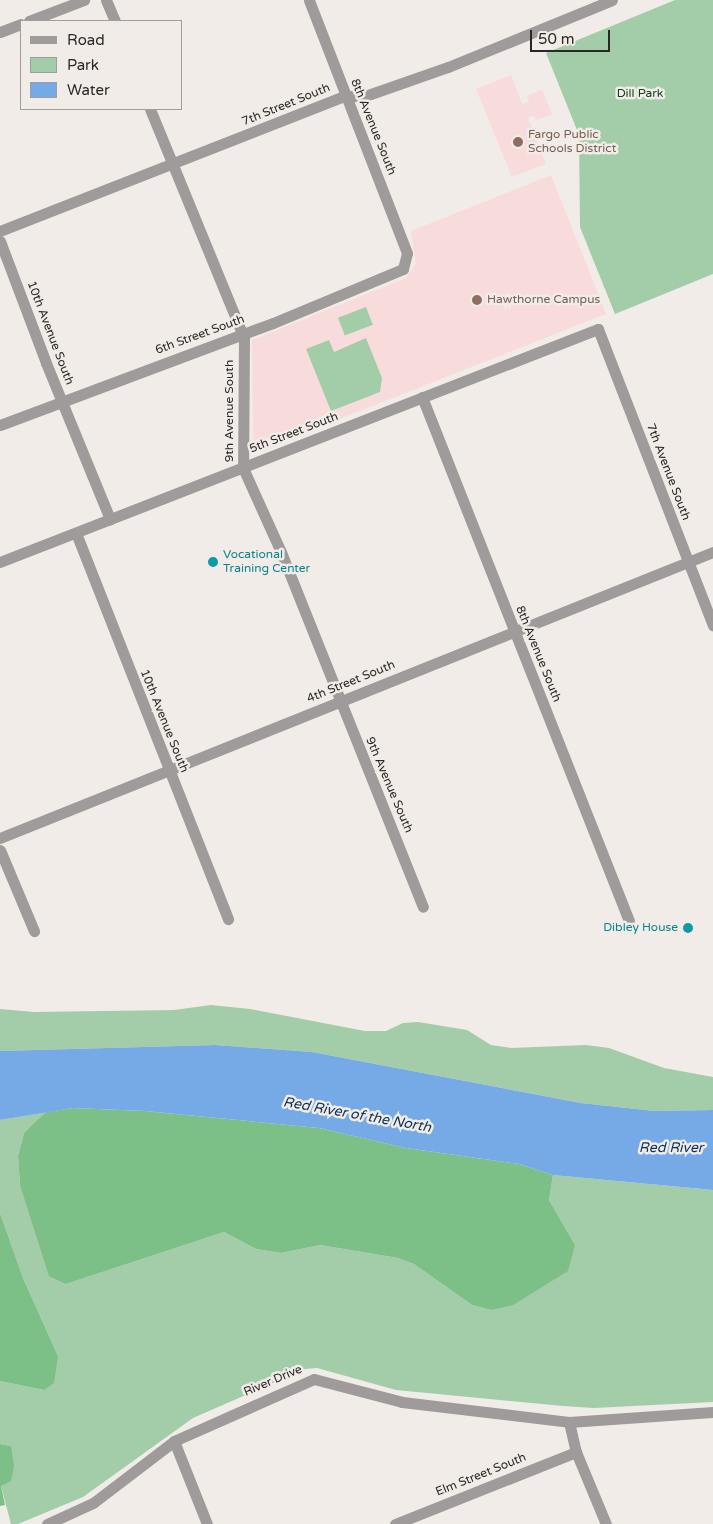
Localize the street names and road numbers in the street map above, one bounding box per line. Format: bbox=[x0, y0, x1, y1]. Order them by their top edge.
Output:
street label: 8th Avenue South bbox=[347, 77, 399, 177]
street label: 7th Street South bbox=[240, 81, 332, 129]
street label: 10th Avenue South bbox=[24, 279, 76, 387]
street label: 6th Street South bbox=[153, 312, 247, 358]
street label: 9th Avenue South bbox=[223, 360, 237, 462]
street label: 5th Street South bbox=[248, 409, 340, 457]
street label: 7th Avenue South bbox=[643, 422, 693, 522]
street label: 8th Avenue South bbox=[512, 604, 564, 704]
street label: 4th Street South bbox=[305, 658, 397, 706]
street label: 10th Avenue South bbox=[137, 667, 191, 775]
street label: 9th Avenue South bbox=[362, 735, 416, 835]
street label: River Drive bbox=[242, 1362, 304, 1400]
street label: Elm Street South bbox=[434, 1450, 528, 1500]

